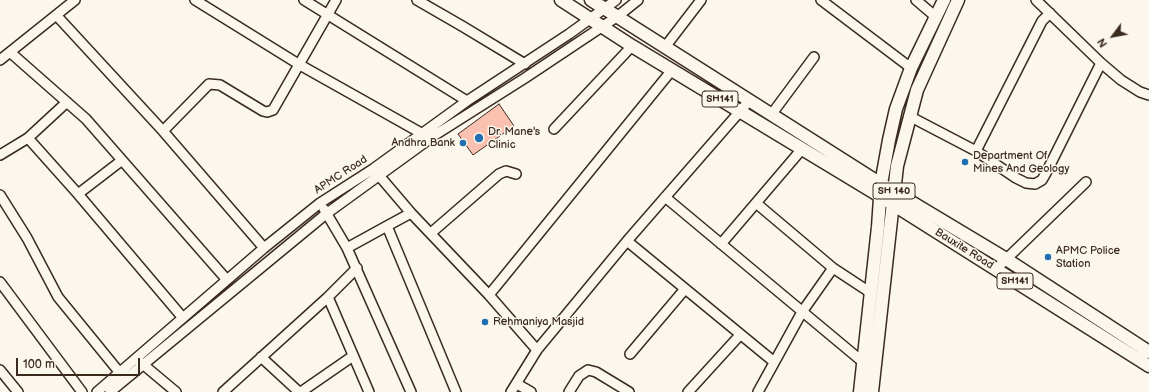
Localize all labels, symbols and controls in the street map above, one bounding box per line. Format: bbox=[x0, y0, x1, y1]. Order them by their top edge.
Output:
north arrow bbox=[1093, 16, 1133, 56]
text: N bbox=[1095, 36, 1110, 50]
road number: SH141 bbox=[702, 91, 738, 107]
place label: Dr. Mane's Clinic bbox=[488, 125, 540, 151]
marker: Dr. Mane's Clinic bbox=[473, 132, 485, 144]
place label: Andhra Bank bbox=[391, 136, 455, 150]
marker: Andhra Bank bbox=[458, 138, 468, 148]
place label: Department Of Mines And Geology bbox=[973, 149, 1069, 175]
street label: APMC Road bbox=[312, 153, 370, 197]
marker: Department Of Mines And Geology bbox=[960, 157, 970, 167]
road number: SH 140 bbox=[873, 183, 915, 199]
street label: Bauxite Road bbox=[932, 226, 996, 272]
place label: APMC Police Station bbox=[1056, 244, 1120, 270]
marker: APMC Police Station bbox=[1043, 252, 1053, 262]
road number: SH141 bbox=[997, 273, 1033, 289]
place label: Rehmaniya Masjid bbox=[493, 315, 584, 329]
marker: Rehmaniya Masjid bbox=[480, 317, 490, 327]
scale bar bbox=[18, 350, 142, 376]
text: 100 m bbox=[23, 357, 55, 372]

